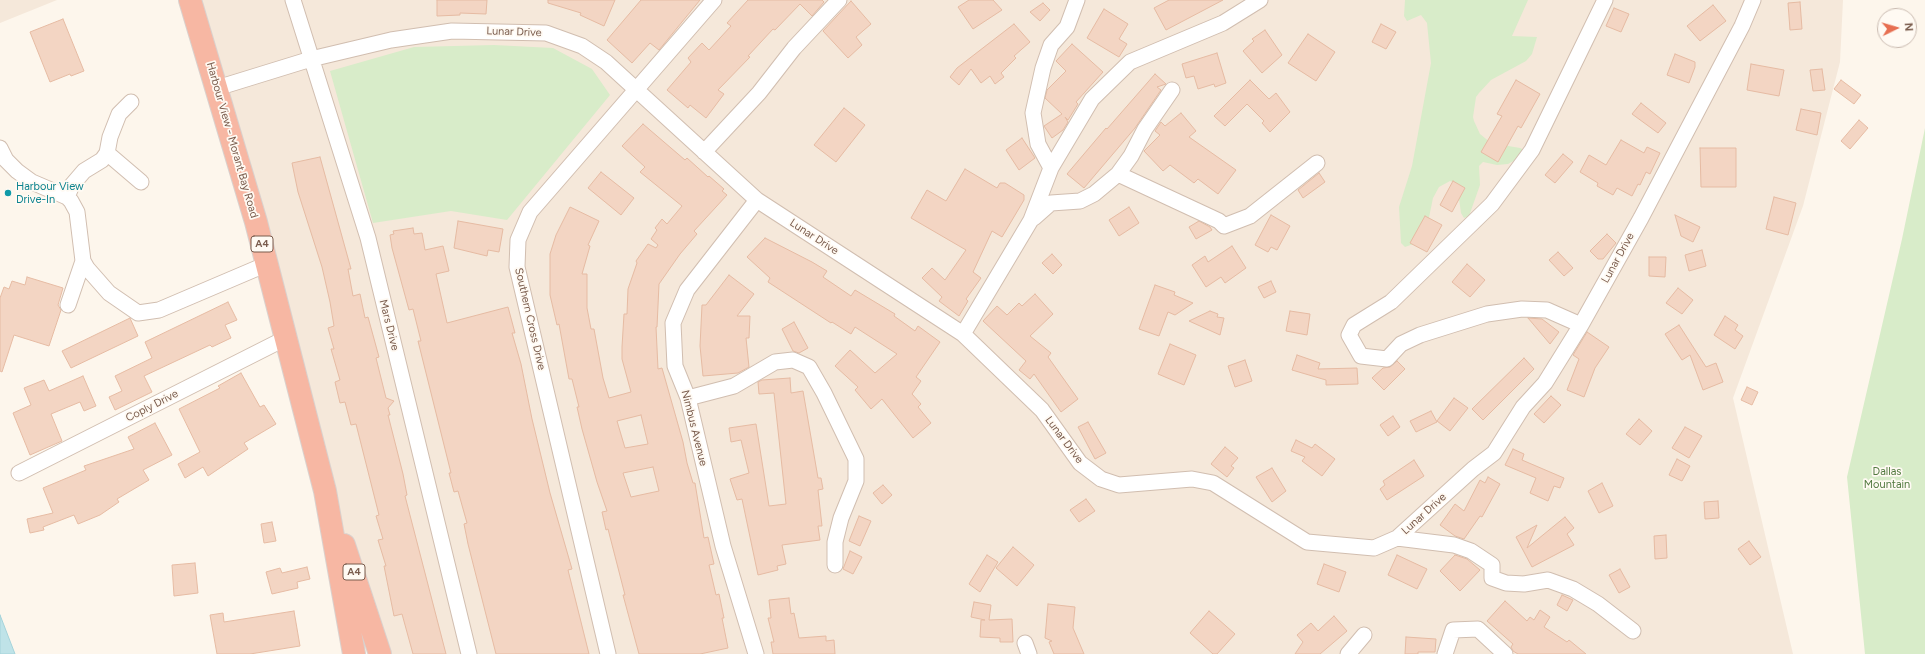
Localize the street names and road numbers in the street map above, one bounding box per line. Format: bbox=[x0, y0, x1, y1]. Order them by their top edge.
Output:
street label: Lunar Drive bbox=[486, 24, 542, 40]
street label: Harbour View - Morant Bay Road bbox=[203, 60, 261, 220]
street label: Lunar Drive bbox=[787, 216, 841, 258]
street label: Lunar Drive bbox=[1599, 231, 1637, 285]
road number: A4 bbox=[251, 236, 273, 252]
street label: Southern Cross Drive bbox=[512, 267, 548, 371]
street label: Mars Drive bbox=[376, 298, 402, 352]
street label: Coply Drive bbox=[124, 387, 180, 425]
street label: Nimbus Avenue bbox=[678, 389, 710, 467]
street label: Lunar Drive bbox=[1042, 414, 1086, 466]
street label: Lunar Drive bbox=[1399, 491, 1449, 537]
road number: A4 bbox=[343, 564, 365, 580]

